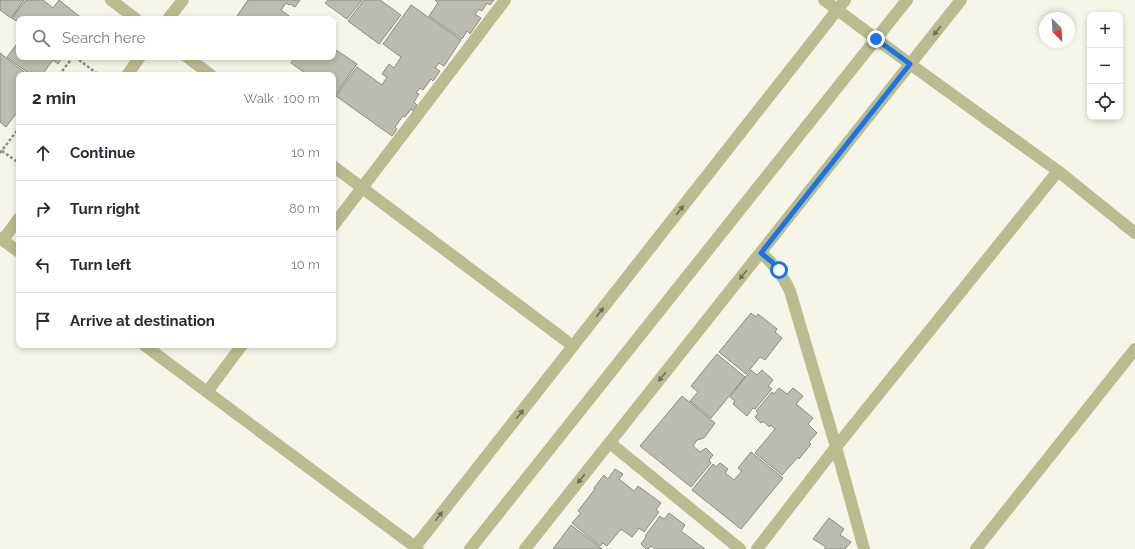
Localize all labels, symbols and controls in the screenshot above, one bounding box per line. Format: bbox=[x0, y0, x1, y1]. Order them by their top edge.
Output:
north arrow bbox=[1039, 12, 1075, 48]
map controls bbox=[1087, 12, 1123, 120]
button: + bbox=[1087, 12, 1123, 48]
search box bbox=[16, 16, 336, 60]
one-way arrow bbox=[932, 25, 941, 36]
icon: search bbox=[30, 27, 52, 49]
text: Search here bbox=[62, 29, 145, 47]
route end bbox=[867, 30, 885, 48]
button: − bbox=[1087, 48, 1123, 84]
button: locate bbox=[1087, 84, 1123, 120]
text: 2 min bbox=[32, 88, 76, 108]
text: Walk · 100 m bbox=[244, 91, 320, 106]
icon: ahead bbox=[32, 142, 54, 164]
text: Continue bbox=[70, 144, 135, 162]
text: 10 m bbox=[291, 145, 320, 160]
icon: right bbox=[32, 198, 54, 220]
text: Turn right bbox=[70, 200, 140, 218]
text: 80 m bbox=[289, 201, 320, 216]
one-way arrow bbox=[676, 204, 684, 215]
icon: left bbox=[32, 254, 54, 276]
text: Turn left bbox=[70, 256, 131, 274]
text: 10 m bbox=[291, 257, 320, 272]
route start bbox=[770, 261, 788, 279]
one-way arrow bbox=[739, 270, 747, 281]
one-way arrow bbox=[596, 306, 604, 317]
icon: arrive bbox=[32, 310, 54, 332]
text: Arrive at destination bbox=[70, 312, 215, 330]
one-way arrow bbox=[658, 372, 666, 383]
one-way arrow bbox=[515, 409, 524, 420]
one-way arrow bbox=[577, 473, 585, 484]
one-way arrow bbox=[435, 511, 444, 522]

